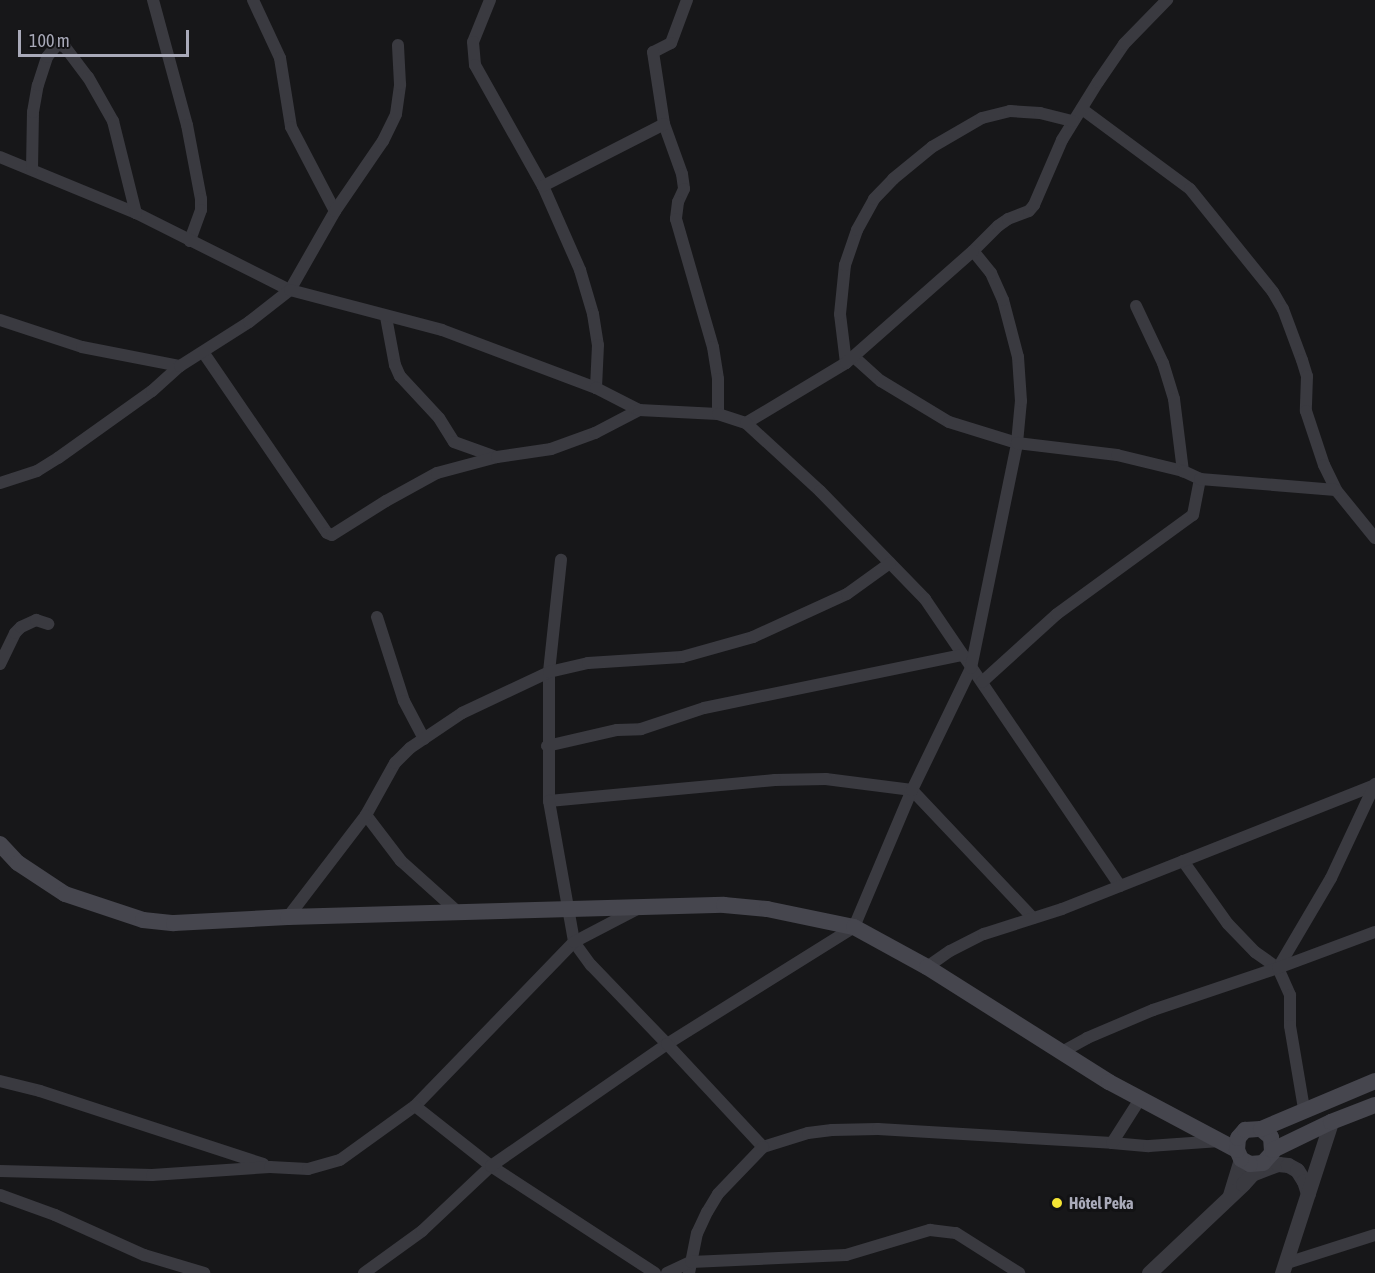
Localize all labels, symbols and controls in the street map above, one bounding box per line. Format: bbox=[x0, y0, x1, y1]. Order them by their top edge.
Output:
scale bar bbox=[21, 18, 192, 56]
text: 100 m bbox=[29, 30, 70, 51]
place label: Hôtel Peka bbox=[1069, 1193, 1133, 1213]
marker: Hôtel Peka bbox=[1050, 1196, 1064, 1210]

